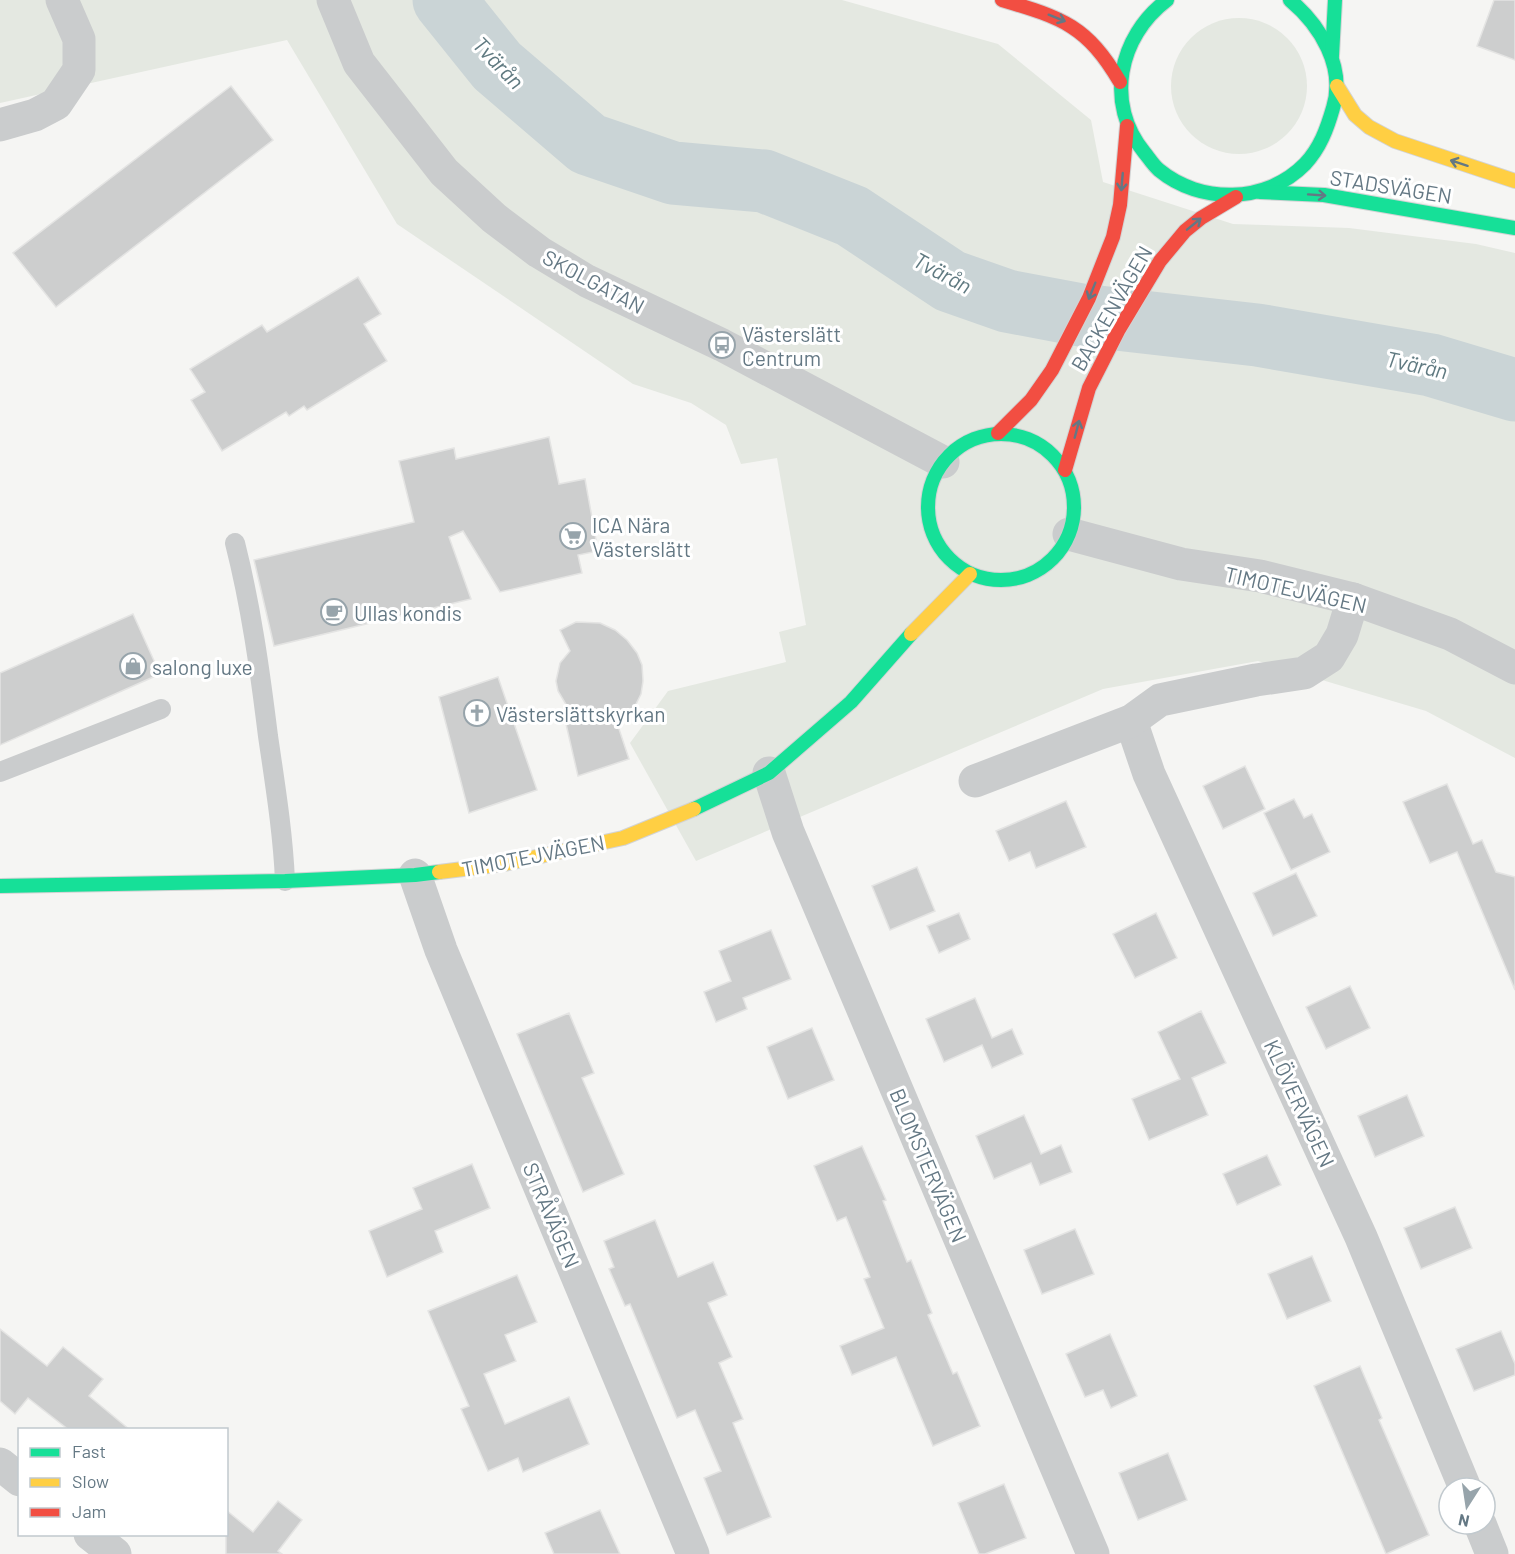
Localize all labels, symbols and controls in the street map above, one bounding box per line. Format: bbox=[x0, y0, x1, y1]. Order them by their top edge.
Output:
one-way arrow bbox=[1048, 14, 1066, 25]
water label: Tvärån bbox=[468, 31, 530, 93]
one-way arrow bbox=[1451, 156, 1469, 167]
street label: STADSVÄGEN bbox=[1328, 164, 1454, 208]
one-way arrow bbox=[1116, 171, 1127, 191]
one-way arrow bbox=[1307, 190, 1326, 201]
one-way arrow bbox=[1186, 217, 1201, 231]
street label: BACKENVÄGEN bbox=[1065, 241, 1157, 375]
street label: SKOLGATAN bbox=[539, 244, 649, 318]
water label: Tvärån bbox=[909, 246, 977, 298]
one-way arrow bbox=[1086, 281, 1097, 300]
place label: Västerslätt Centrum bbox=[742, 321, 841, 370]
bus stop icon: Västerslätt Centrum bbox=[707, 330, 737, 360]
water label: Tvärån bbox=[1384, 345, 1450, 383]
one-way arrow bbox=[1072, 420, 1083, 439]
place label: ICA Nära Västerslätt bbox=[592, 512, 691, 561]
supermarket icon: ICA Nära Västerslätt bbox=[558, 521, 588, 551]
street label: TIMOTEJVÄGEN bbox=[1223, 561, 1369, 617]
cafe icon: Ullas kondis bbox=[319, 597, 349, 627]
place label: Ullas kondis bbox=[354, 600, 462, 625]
shop icon: salong luxe bbox=[118, 651, 148, 681]
place label: salong luxe bbox=[152, 654, 253, 679]
church icon: Västerslättskyrkan bbox=[462, 698, 492, 728]
place label: Västerslättskyrkan bbox=[496, 701, 666, 726]
street label: TIMOTEJVÄGEN bbox=[460, 829, 606, 881]
street label: KLÖVERVÄGEN bbox=[1260, 1035, 1340, 1171]
street label: BLOMSTERVÄGEN bbox=[885, 1084, 973, 1246]
street label: STRÅVÄGEN bbox=[519, 1159, 585, 1271]
legend bbox=[18, 1428, 228, 1536]
text: Fast bbox=[72, 1440, 106, 1462]
text: Slow bbox=[72, 1470, 109, 1492]
north arrow bbox=[1437, 1476, 1497, 1536]
text: Jam bbox=[72, 1500, 106, 1522]
text: N bbox=[1457, 1511, 1471, 1532]

